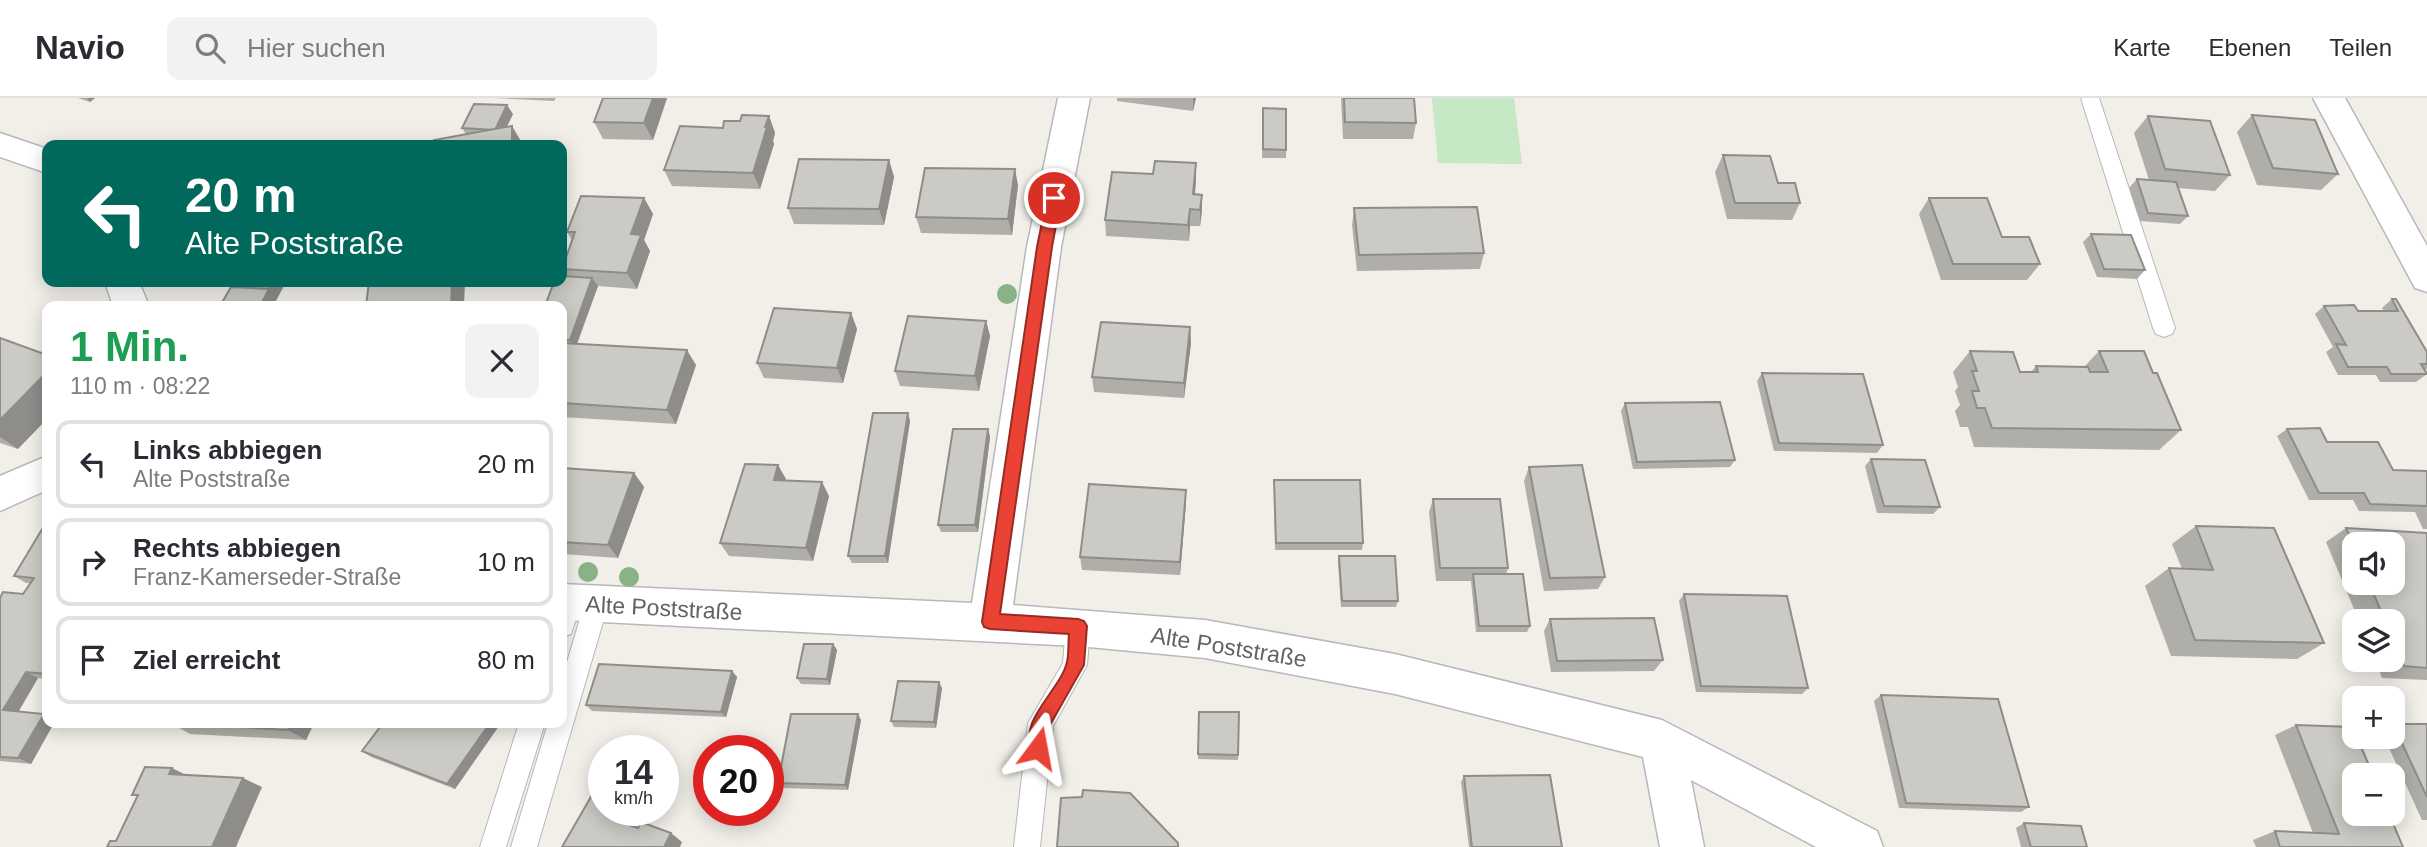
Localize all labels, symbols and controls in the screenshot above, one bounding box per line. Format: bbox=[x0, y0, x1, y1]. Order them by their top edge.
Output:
search box bbox=[167, 17, 657, 80]
text: Navio bbox=[35, 29, 125, 66]
icon: search bbox=[191, 29, 229, 67]
text: Hier suchen bbox=[247, 33, 386, 63]
text: Karte bbox=[2113, 34, 2171, 61]
text: Ebenen bbox=[2209, 34, 2291, 61]
text: Teilen bbox=[2329, 34, 2392, 61]
icon: left bbox=[70, 168, 161, 259]
text: 20 m bbox=[185, 168, 297, 222]
pin bbox=[1024, 168, 1084, 228]
icon: arrive bbox=[1035, 179, 1073, 217]
text: Alte Poststraße bbox=[185, 225, 404, 261]
text: 1 Min. bbox=[70, 323, 189, 370]
button: close bbox=[465, 324, 539, 398]
text: 110 m · 08:22 bbox=[70, 373, 210, 399]
text: Links abbiegen bbox=[133, 435, 322, 465]
icon: left bbox=[74, 445, 112, 483]
text: 20 m bbox=[477, 449, 535, 479]
text: Alte Poststraße bbox=[133, 466, 290, 492]
map controls bbox=[2342, 532, 2405, 826]
button: sound bbox=[2342, 532, 2405, 595]
text: Rechts abbiegen bbox=[133, 533, 341, 563]
icon: right bbox=[74, 543, 112, 581]
text: 10 m bbox=[477, 547, 535, 577]
text: Franz-Kamerseder-Straße bbox=[133, 564, 401, 590]
street label: Alte Poststraße bbox=[585, 591, 743, 625]
button: layers bbox=[2342, 609, 2405, 672]
street label: Alte Poststraße bbox=[1149, 622, 1309, 672]
icon: arrive bbox=[74, 641, 112, 679]
text: Ziel erreicht bbox=[133, 645, 280, 675]
text: 80 m bbox=[477, 645, 535, 675]
button: + bbox=[2342, 686, 2405, 749]
position arrow bbox=[1001, 711, 1075, 785]
speed limit sign: 20 bbox=[693, 735, 784, 826]
text: 14 bbox=[614, 752, 653, 791]
button: − bbox=[2342, 763, 2405, 826]
text: km/h bbox=[614, 788, 653, 808]

